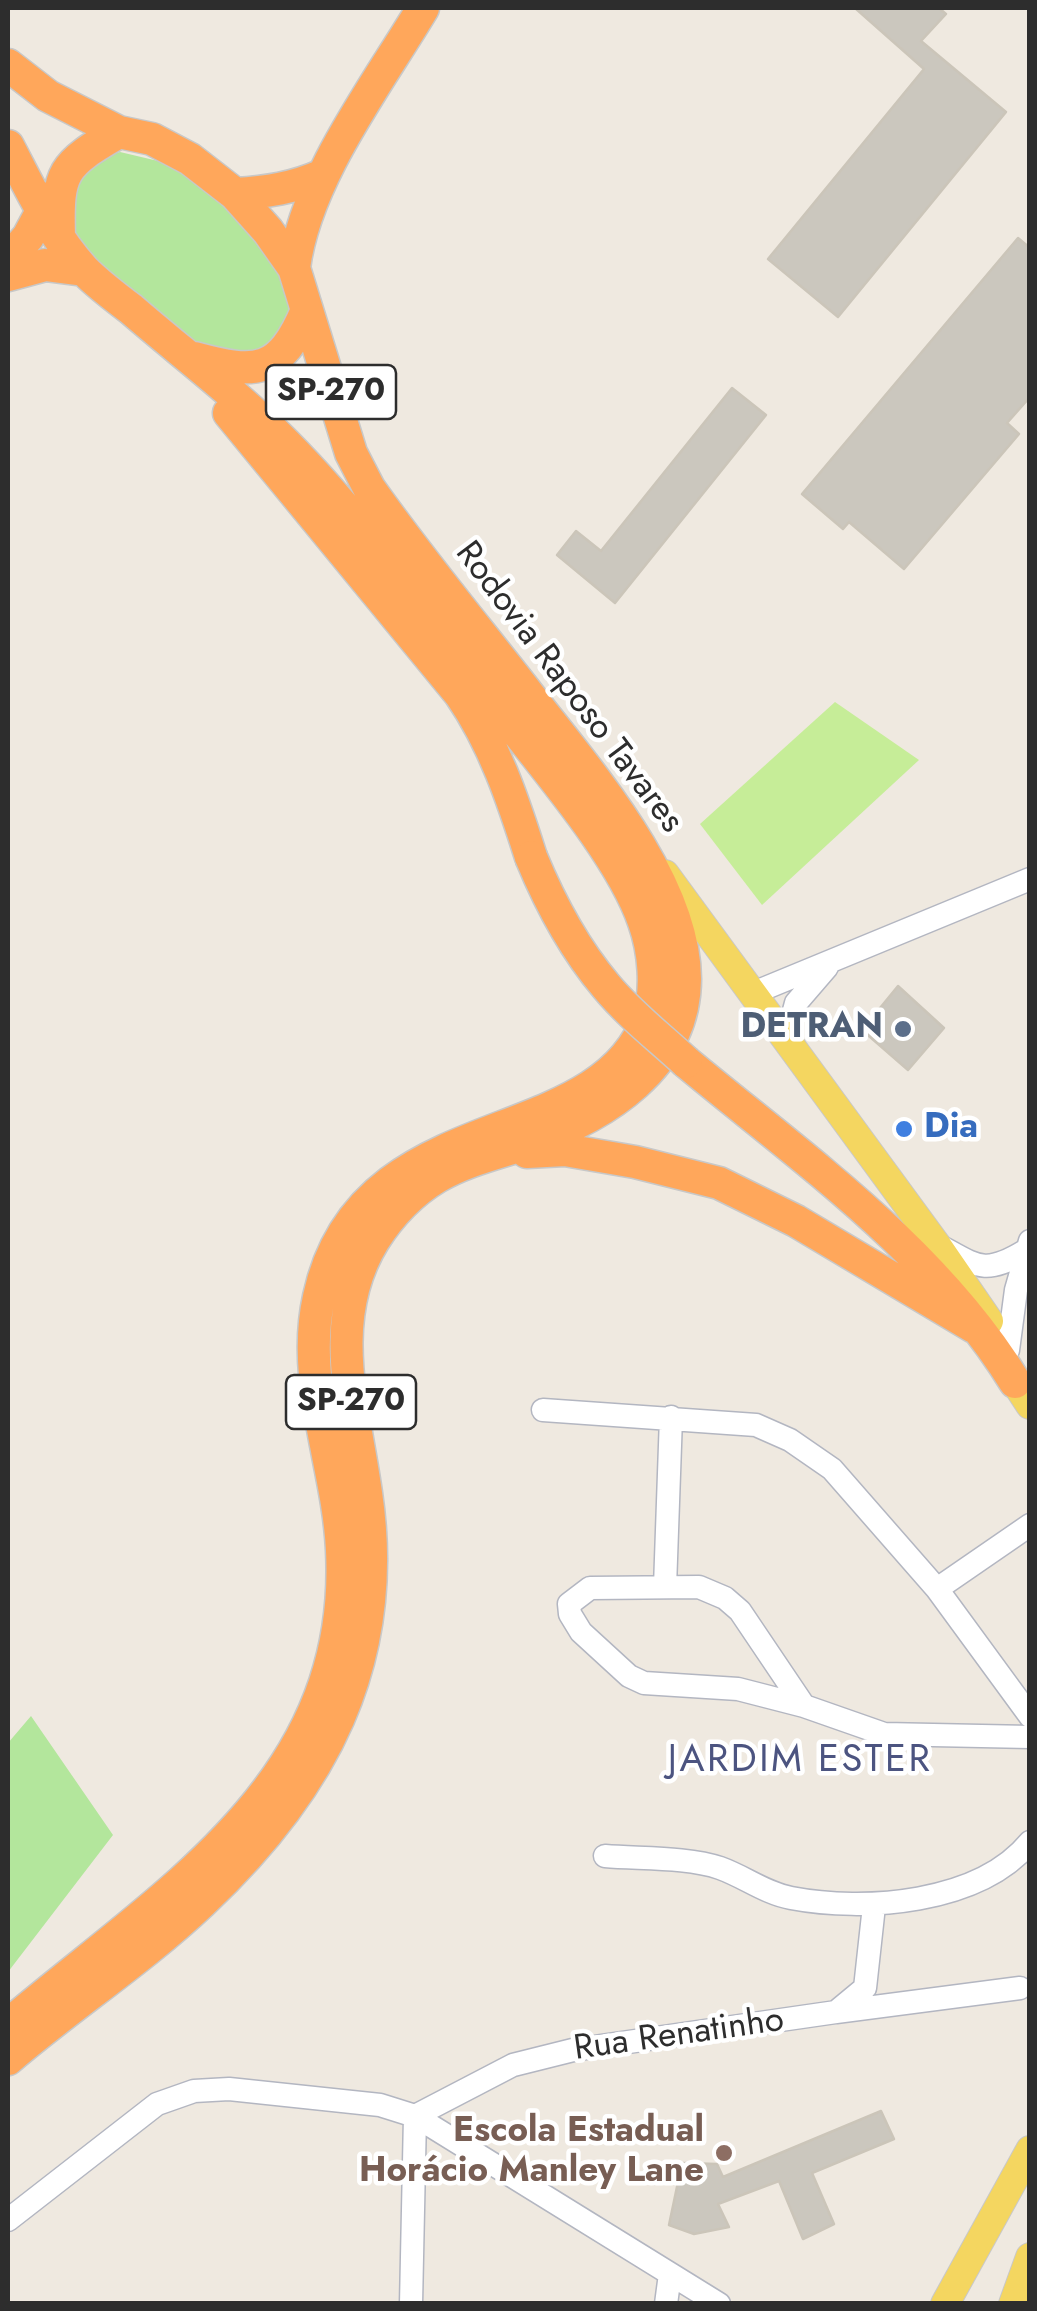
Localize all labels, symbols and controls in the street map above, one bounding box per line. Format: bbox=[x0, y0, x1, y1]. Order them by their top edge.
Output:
road number: SP-270 bbox=[266, 365, 396, 419]
street label: Rodovia Raposo Tavares bbox=[445, 534, 691, 842]
place label: DETRAN bbox=[740, 1008, 883, 1050]
marker: DETRAN bbox=[892, 1018, 914, 1040]
place label: Dia bbox=[924, 1108, 978, 1150]
marker: Dia bbox=[893, 1118, 915, 1140]
road number: SP-270 bbox=[286, 1375, 416, 1429]
district label: JARDIM ESTER bbox=[668, 1739, 932, 1785]
street label: Rua Renatinho bbox=[571, 2000, 787, 2072]
place label: Escola Estadual Horácio Manley Lane bbox=[359, 2112, 704, 2194]
marker: Escola Estadual Horácio Manley Lane bbox=[713, 2142, 735, 2164]

